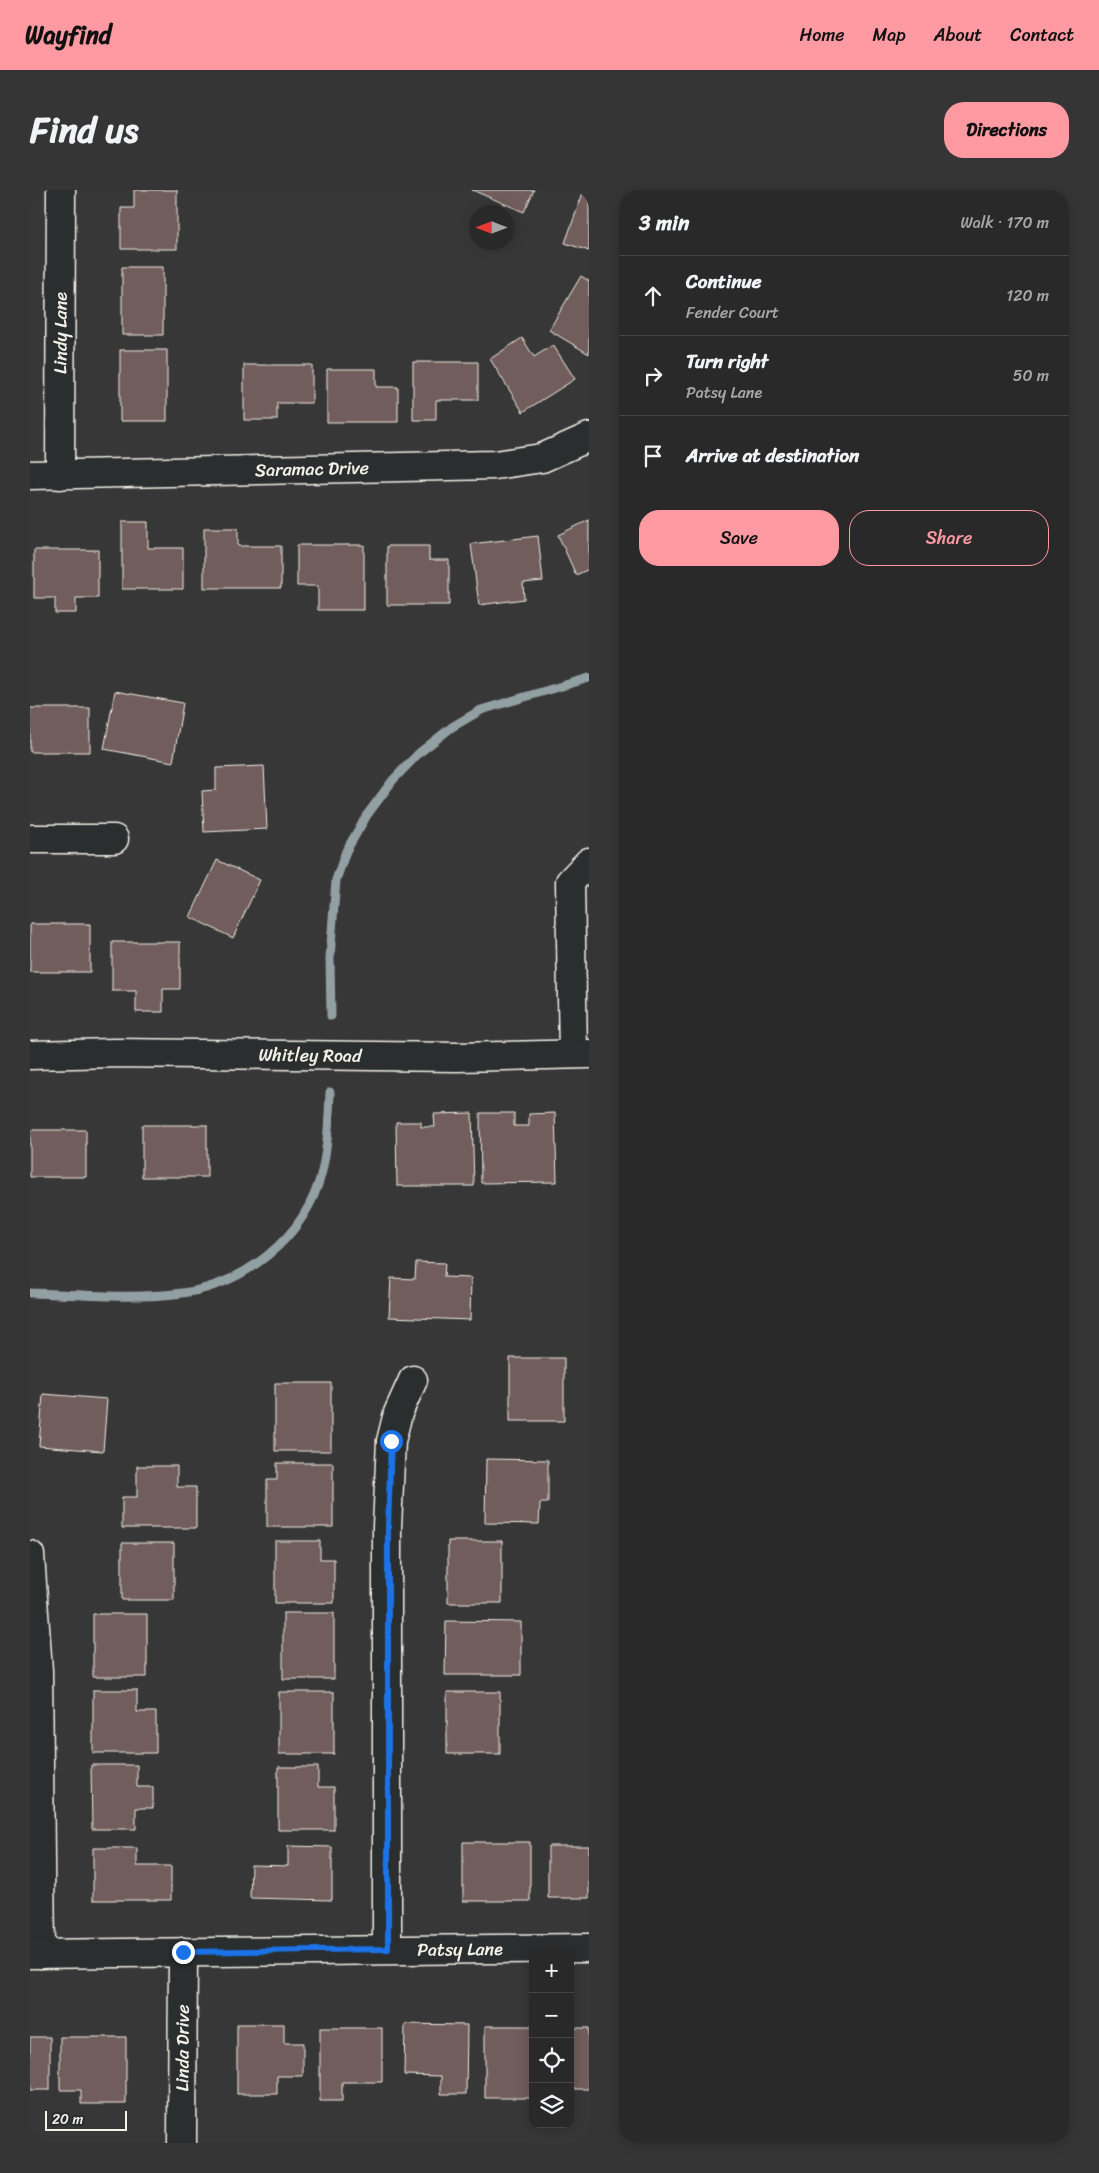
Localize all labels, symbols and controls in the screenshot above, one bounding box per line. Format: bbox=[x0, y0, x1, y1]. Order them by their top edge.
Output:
text: Wayfind bbox=[25, 14, 111, 56]
text: Home bbox=[800, 19, 845, 51]
text: Map bbox=[873, 19, 906, 51]
text: About bbox=[934, 19, 982, 51]
text: Contact bbox=[1010, 19, 1074, 51]
text: Find us bbox=[30, 99, 138, 161]
button: Directions bbox=[944, 102, 1069, 158]
text: 3 min bbox=[639, 204, 689, 242]
north arrow bbox=[469, 205, 514, 250]
text: Walk · 170 m bbox=[960, 208, 1049, 237]
text: Continue bbox=[686, 265, 762, 298]
text: 120 m bbox=[1006, 281, 1049, 310]
icon: ahead bbox=[639, 282, 667, 310]
street label: Lindy Lane bbox=[44, 292, 77, 374]
text: Fender Court bbox=[686, 298, 779, 327]
text: Turn right bbox=[686, 345, 768, 378]
text: 50 m bbox=[1013, 361, 1049, 390]
icon: right bbox=[639, 362, 667, 390]
text: Patsy Lane bbox=[686, 378, 762, 407]
text: Arrive at destination bbox=[686, 439, 859, 472]
icon: arrive bbox=[639, 442, 667, 470]
street label: Saramac Drive bbox=[255, 452, 369, 486]
button: Save bbox=[639, 510, 839, 566]
button: Share bbox=[849, 510, 1049, 566]
street label: Whitley Road bbox=[258, 1039, 363, 1072]
route start bbox=[380, 1430, 403, 1453]
street label: Patsy Lane bbox=[417, 1933, 503, 1966]
route end bbox=[172, 1941, 195, 1964]
map controls bbox=[529, 1948, 574, 2128]
button: + bbox=[529, 1948, 574, 1993]
button: − bbox=[529, 1993, 574, 2038]
street label: Linda Drive bbox=[166, 2004, 199, 2092]
button: locate bbox=[529, 2038, 574, 2083]
button: layers bbox=[529, 2083, 574, 2128]
text: 20 m bbox=[52, 2107, 83, 2132]
scale bar bbox=[45, 2108, 128, 2131]

